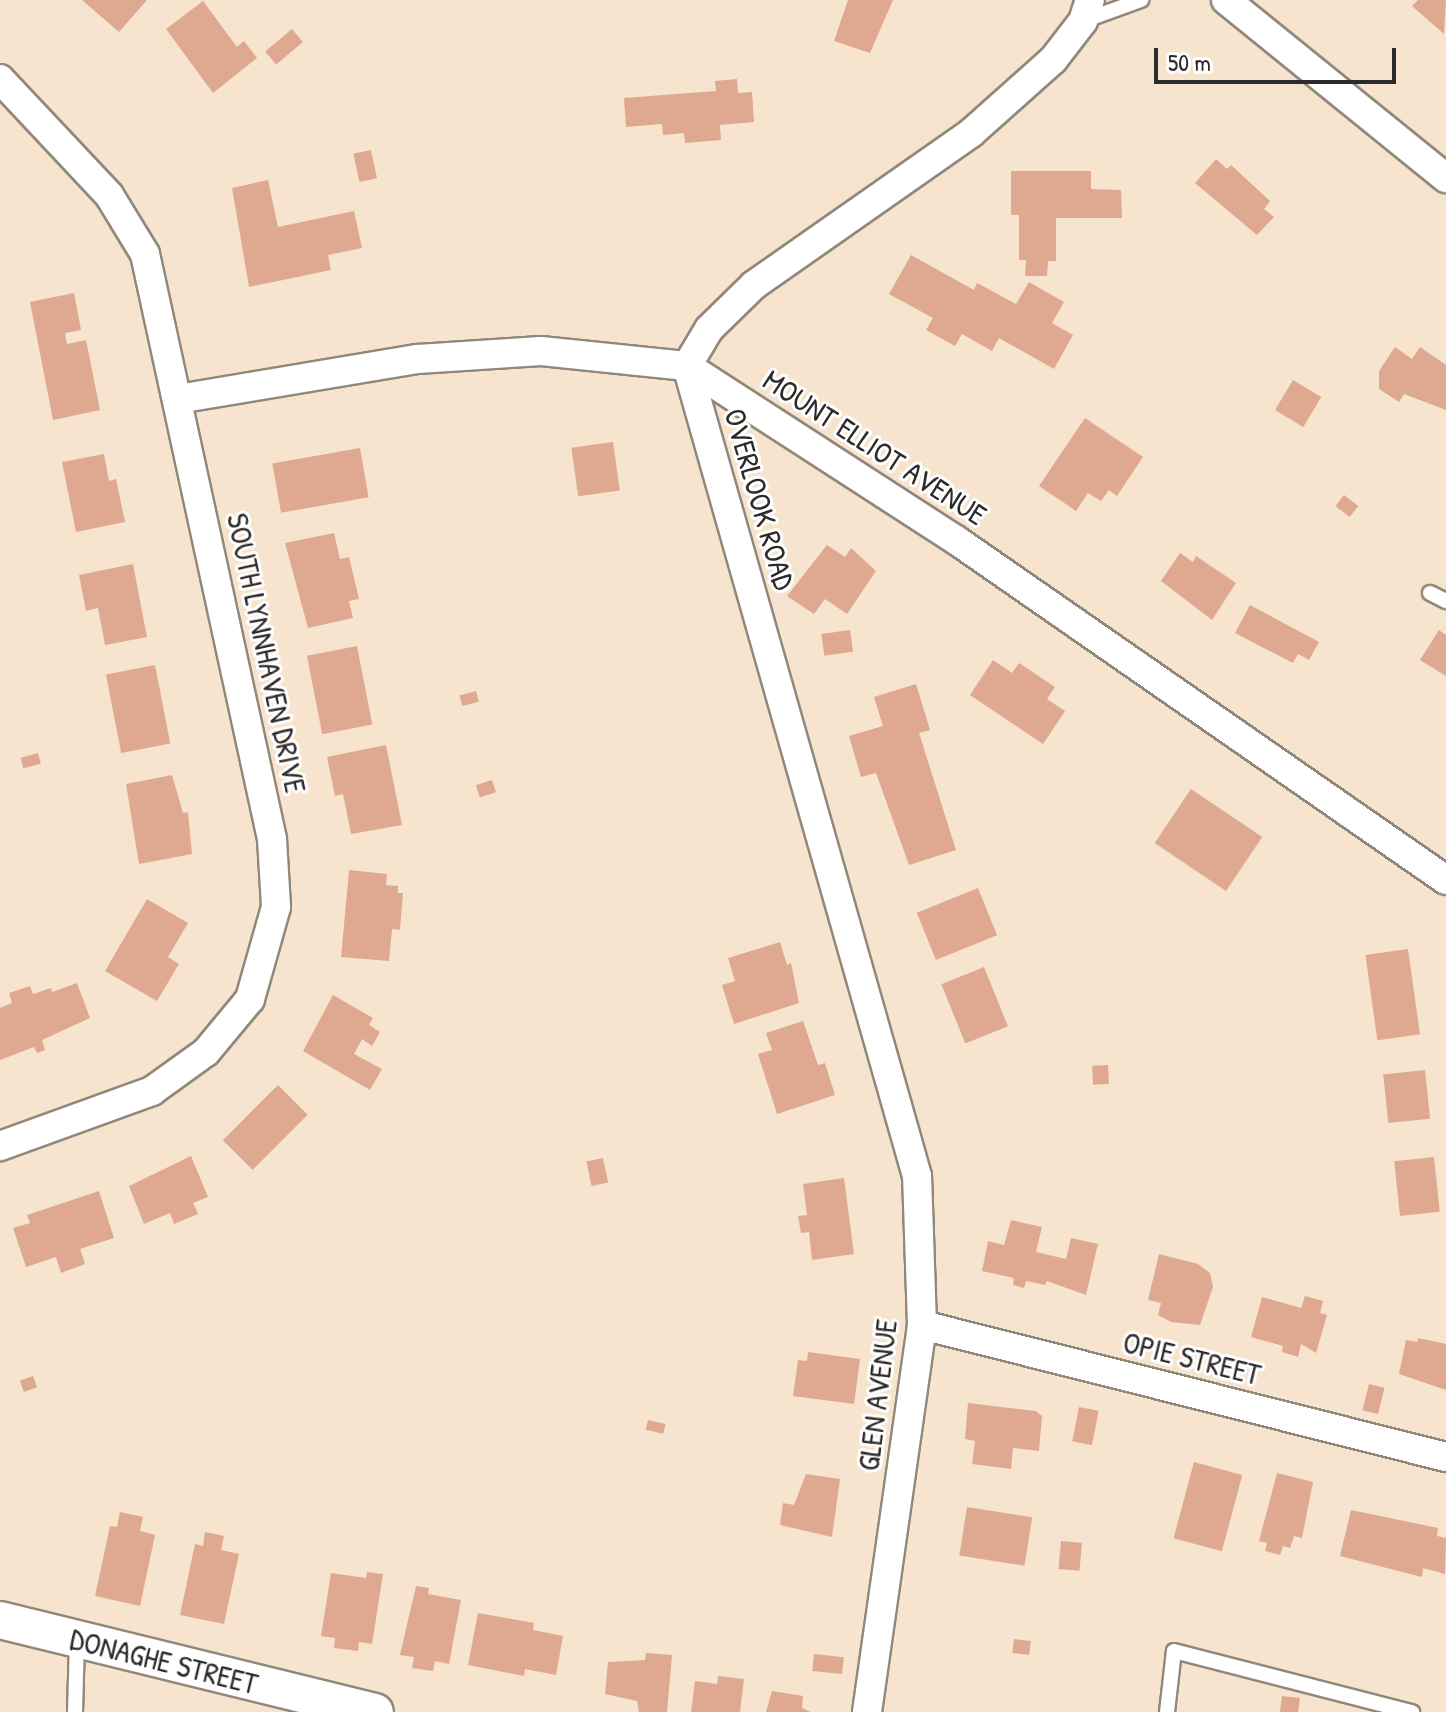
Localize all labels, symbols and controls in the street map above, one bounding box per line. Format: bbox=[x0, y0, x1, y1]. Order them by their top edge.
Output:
scale bar bbox=[1158, 32, 1400, 82]
text: 50 m bbox=[1168, 46, 1211, 78]
street label: MOUNT ELLIOT AVENUE bbox=[757, 361, 993, 533]
street label: OVERLOOK ROAD bbox=[717, 404, 803, 594]
street label: SOUTH LYNNHAVEN DRIVE bbox=[220, 510, 314, 796]
street label: GLEN AVENUE bbox=[850, 1317, 904, 1473]
street label: OPIE STREET bbox=[1120, 1324, 1264, 1392]
street label: DONAGHE STREET bbox=[66, 1620, 262, 1702]

